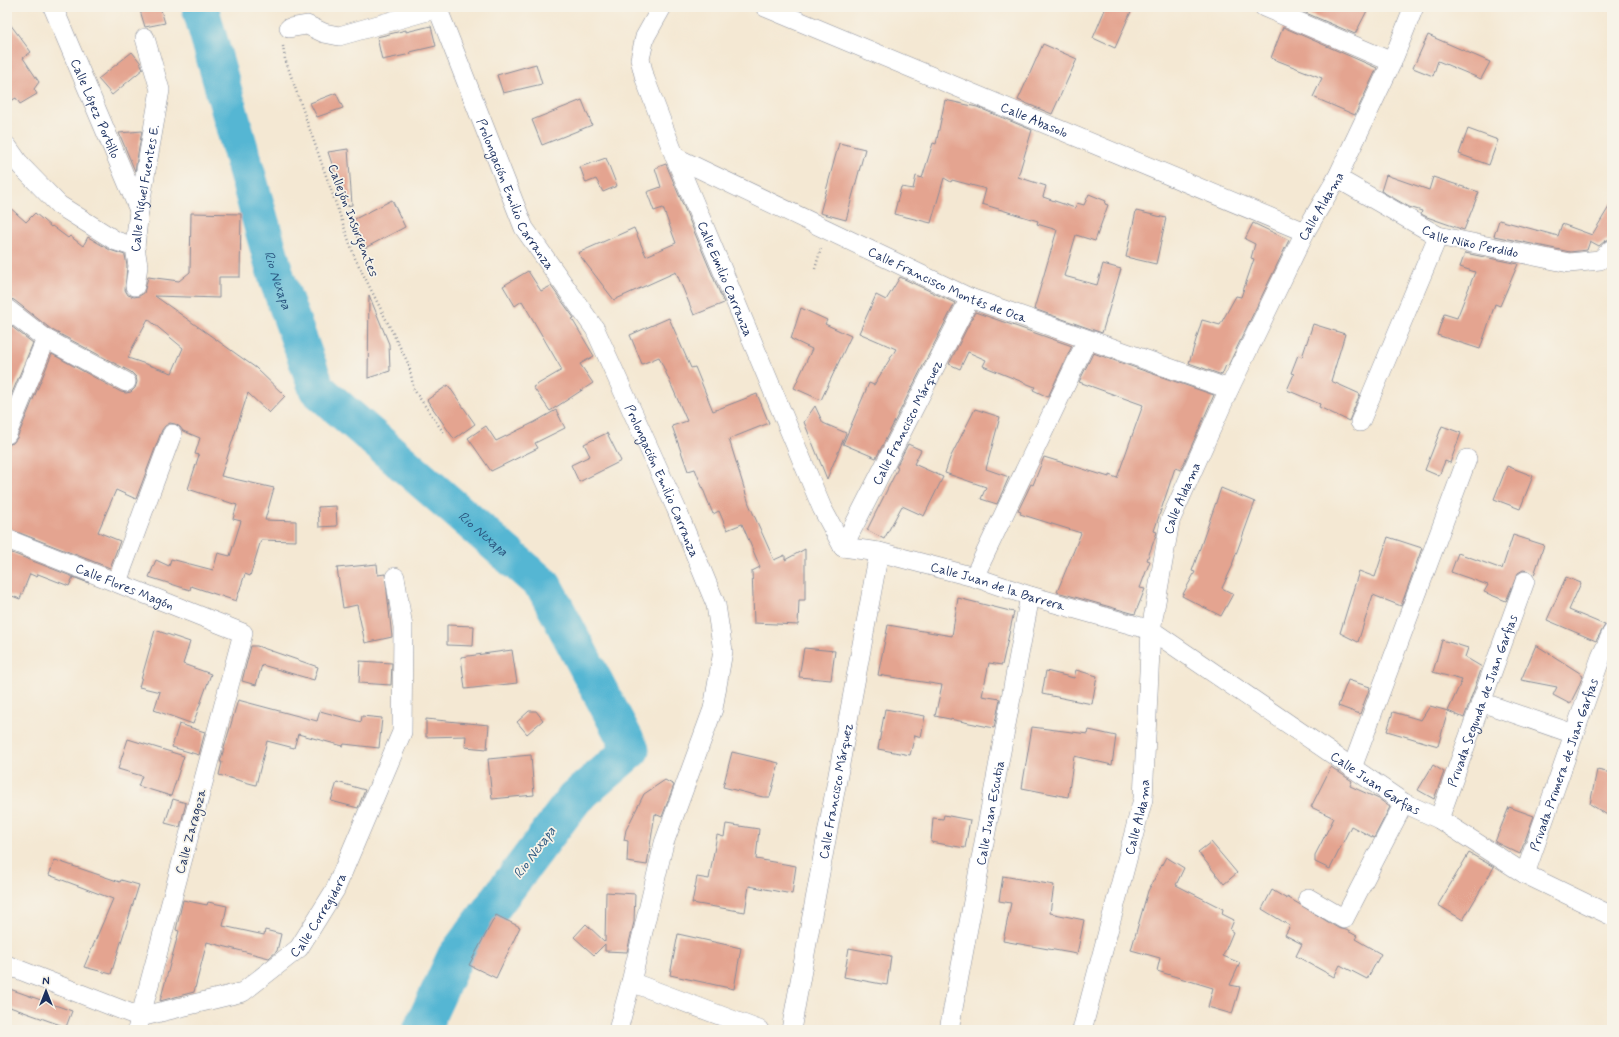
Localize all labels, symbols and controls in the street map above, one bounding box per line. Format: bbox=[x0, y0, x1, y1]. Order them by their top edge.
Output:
street label: Calle López Portillo bbox=[66, 56, 123, 162]
street label: Calle Abasolo bbox=[998, 99, 1070, 142]
street label: Prolongación Emilio Carranza bbox=[472, 116, 558, 273]
street label: Calle Miguel Fuentes E. bbox=[127, 123, 164, 253]
street label: Callejón Insurgentes bbox=[321, 162, 382, 280]
street label: Calle Aldama bbox=[1295, 170, 1349, 244]
street label: Calle Emilio Carranza bbox=[693, 219, 756, 340]
street label: Calle Niño Perdido bbox=[1418, 221, 1520, 262]
street label: Calle Francisco Montés de Oca bbox=[865, 243, 1029, 327]
water label: Rio Nexapa bbox=[259, 249, 295, 312]
street label: Calle Francisco Márquez bbox=[869, 357, 947, 488]
street label: Prolongación Emilio Carranza bbox=[620, 402, 703, 560]
street label: Calle Aldama bbox=[1161, 460, 1205, 536]
water label: Rio Nexapa bbox=[454, 507, 512, 561]
street label: Calle Juan de la Barrera bbox=[929, 559, 1067, 615]
street label: Calle Flores Magón bbox=[73, 560, 176, 615]
street label: Privada Segunda de Juan Garfias bbox=[1444, 612, 1522, 789]
street label: Privada Primera de Juan Garfias bbox=[1527, 676, 1603, 854]
street label: Calle Francisco Márquez bbox=[816, 722, 857, 861]
street label: Calle Juan Garfias bbox=[1327, 748, 1423, 819]
street label: Calle Juan Escutia bbox=[973, 759, 1009, 867]
street label: Calle Aldama bbox=[1122, 779, 1154, 857]
street label: Calle Zaragoza bbox=[172, 787, 212, 876]
water label: Rio Nexapa bbox=[509, 823, 560, 882]
street label: Calle Corregidora bbox=[287, 871, 351, 962]
north arrow bbox=[26, 971, 66, 1011]
text: N bbox=[42, 975, 50, 989]

